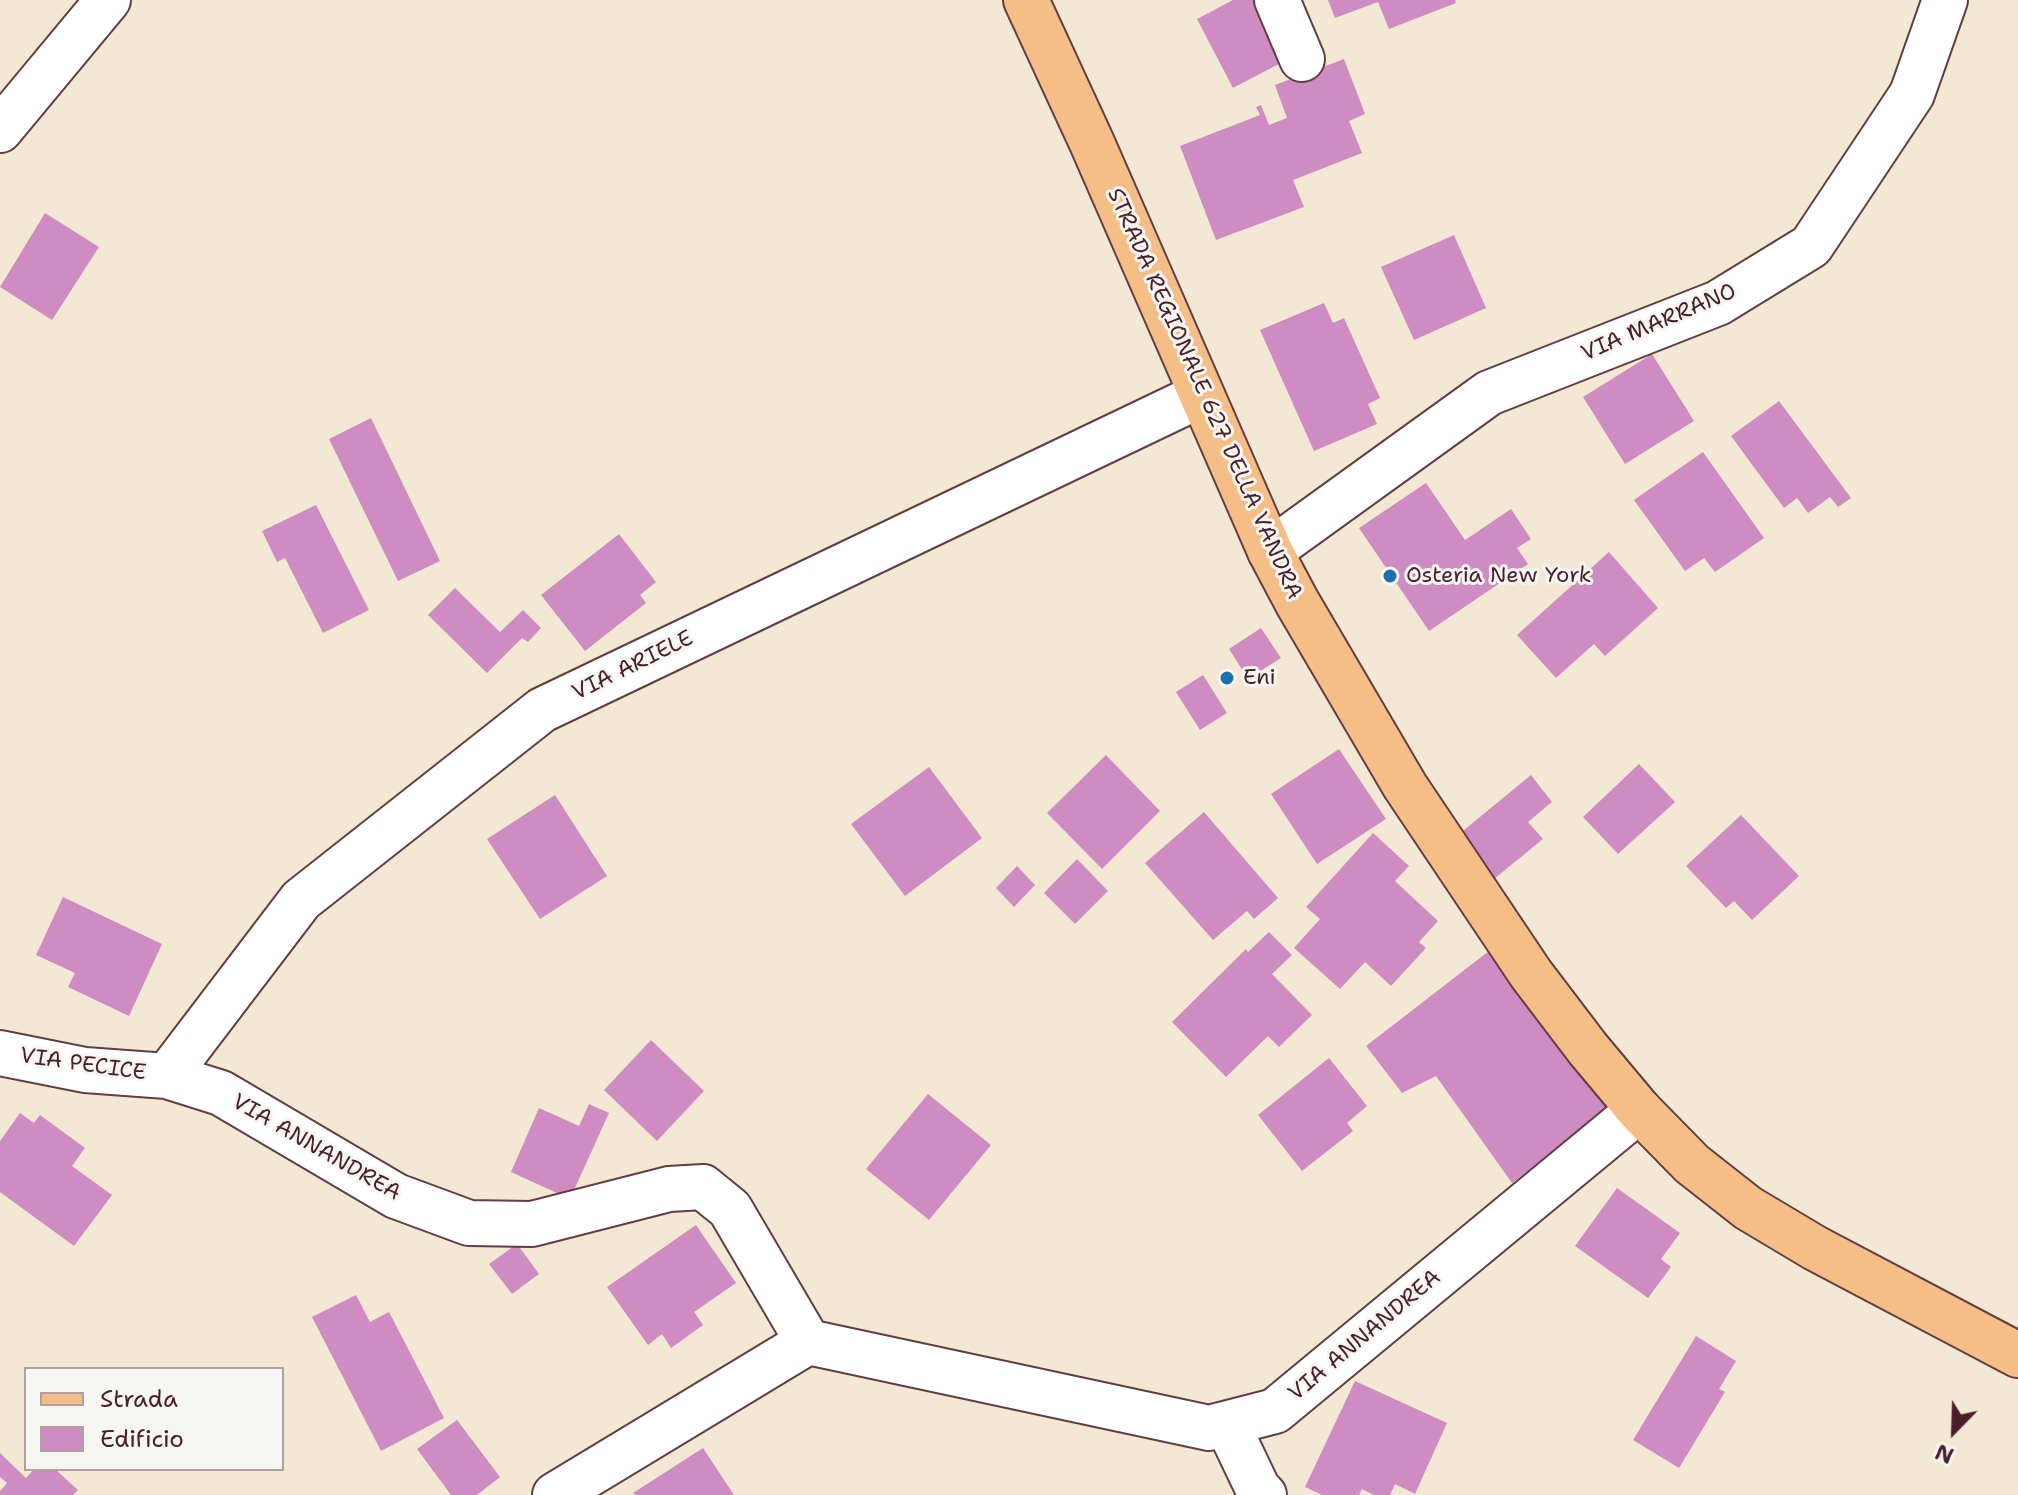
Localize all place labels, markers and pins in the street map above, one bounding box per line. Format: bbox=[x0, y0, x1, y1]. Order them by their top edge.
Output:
place label: Osteria New York bbox=[1406, 563, 1591, 589]
marker: Osteria New York bbox=[1381, 567, 1399, 585]
place label: Eni bbox=[1243, 665, 1276, 691]
marker: Eni bbox=[1218, 669, 1236, 687]

